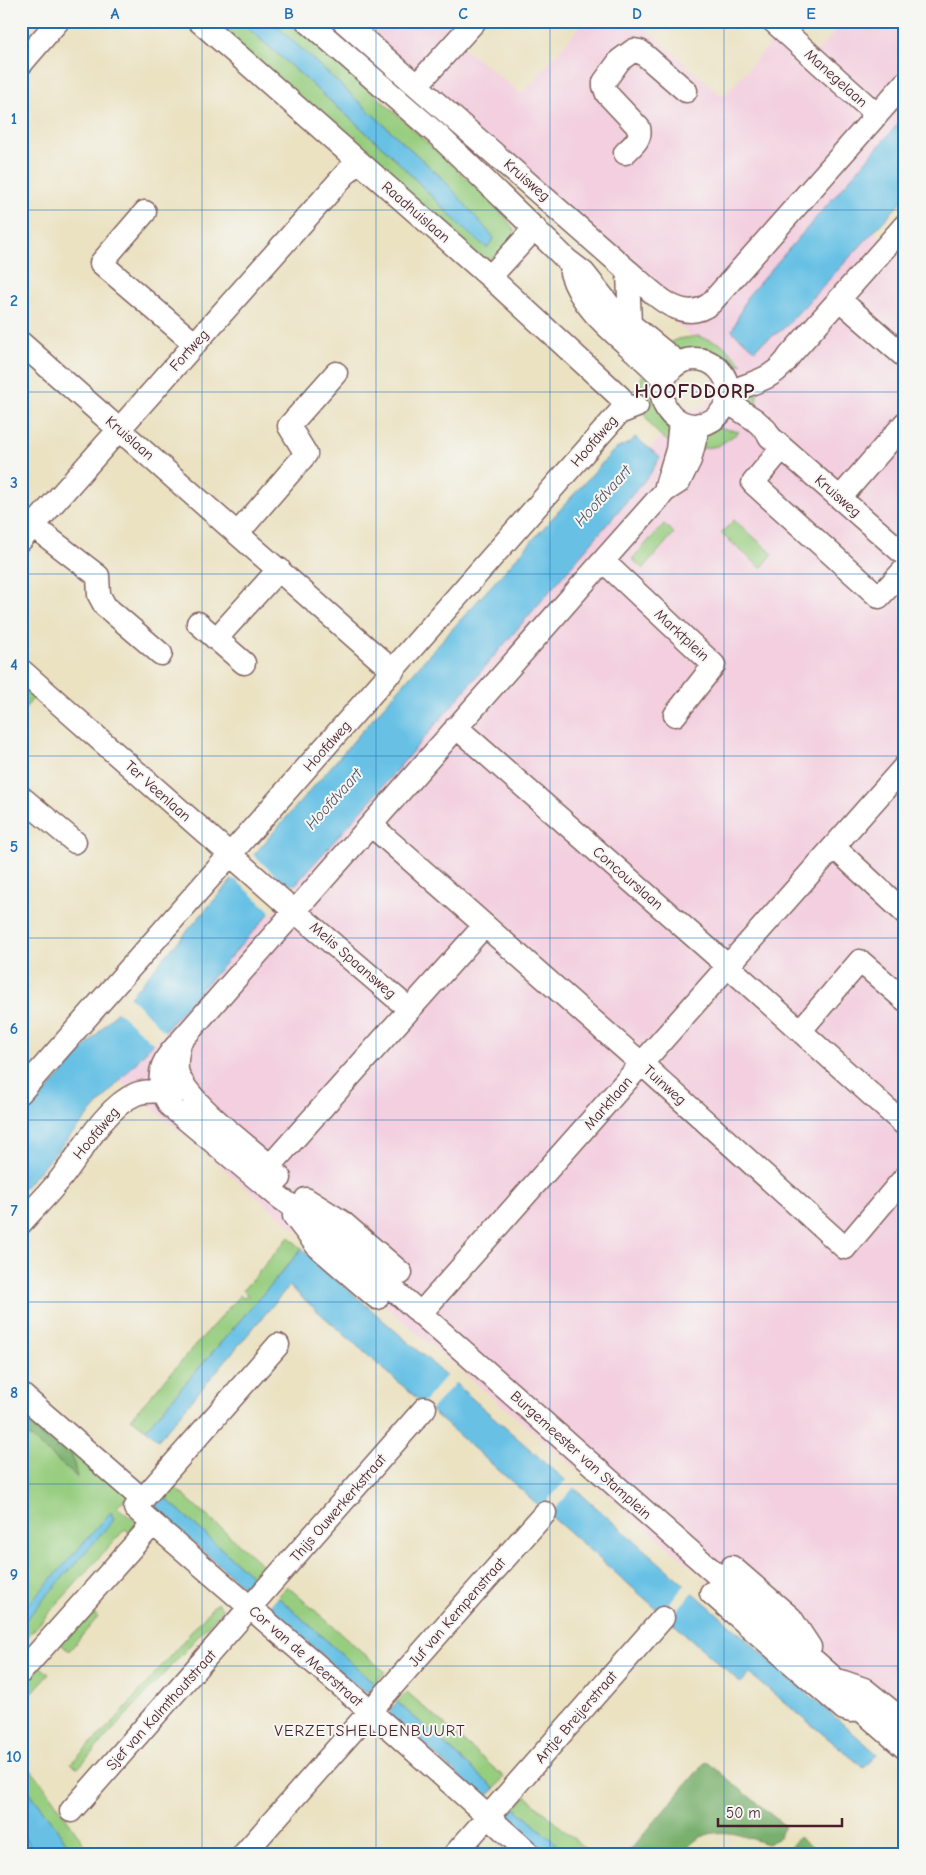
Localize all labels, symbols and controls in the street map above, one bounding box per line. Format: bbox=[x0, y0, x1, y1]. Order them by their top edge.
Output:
text: A bbox=[111, 5, 120, 23]
text: B bbox=[284, 5, 294, 23]
text: C bbox=[458, 5, 468, 23]
text: D bbox=[632, 5, 642, 23]
text: E bbox=[806, 5, 816, 23]
street label: Manegelaan bbox=[801, 45, 871, 111]
text: 1 bbox=[11, 110, 17, 128]
street label: Kruisweg bbox=[500, 155, 554, 205]
street label: Raadhuislaan bbox=[378, 177, 454, 247]
text: 2 bbox=[10, 292, 18, 310]
street label: Fortweg bbox=[166, 325, 212, 375]
district label: HOOFDDORP bbox=[635, 380, 755, 403]
street label: Kruislaan bbox=[102, 412, 158, 464]
street label: Hoofdweg bbox=[567, 412, 621, 470]
water label: Hoofdvaart bbox=[571, 461, 636, 530]
street label: Kruisweg bbox=[811, 471, 865, 521]
text: 3 bbox=[10, 474, 18, 492]
street label: Marktplein bbox=[651, 605, 713, 665]
text: 4 bbox=[10, 656, 18, 674]
street label: Hoofdweg bbox=[299, 717, 355, 775]
street label: Ter Veenlaan bbox=[121, 757, 195, 825]
water label: Hoofdvaart bbox=[302, 764, 367, 833]
text: 5 bbox=[10, 838, 18, 856]
street label: Concourslaan bbox=[589, 842, 667, 914]
street label: Melis Spaansweg bbox=[306, 918, 400, 1002]
text: 6 bbox=[10, 1020, 18, 1038]
street label: Tuinweg bbox=[640, 1061, 690, 1109]
street label: Marktlaan bbox=[580, 1073, 636, 1133]
street label: Hoofdweg bbox=[69, 1103, 123, 1163]
text: 7 bbox=[10, 1202, 18, 1220]
text: 8 bbox=[10, 1384, 18, 1402]
street label: Burgemeester van Stamplein bbox=[507, 1387, 655, 1523]
street label: Thijs Ouwerkerkstraat bbox=[286, 1450, 390, 1566]
street label: Juf van Kempenstraat bbox=[405, 1553, 510, 1670]
text: 9 bbox=[10, 1566, 18, 1584]
street label: Cor van de Meerstraat bbox=[245, 1602, 367, 1711]
street label: Sjef van Kalmthoutstraat bbox=[102, 1646, 220, 1774]
street label: Antje Breijerstraat bbox=[531, 1667, 621, 1767]
district label: VERZETSHELDENBUURT bbox=[274, 1722, 466, 1740]
text: 10 bbox=[6, 1748, 22, 1766]
scale bar bbox=[718, 1795, 842, 1827]
text: 50 m bbox=[726, 1804, 761, 1822]

